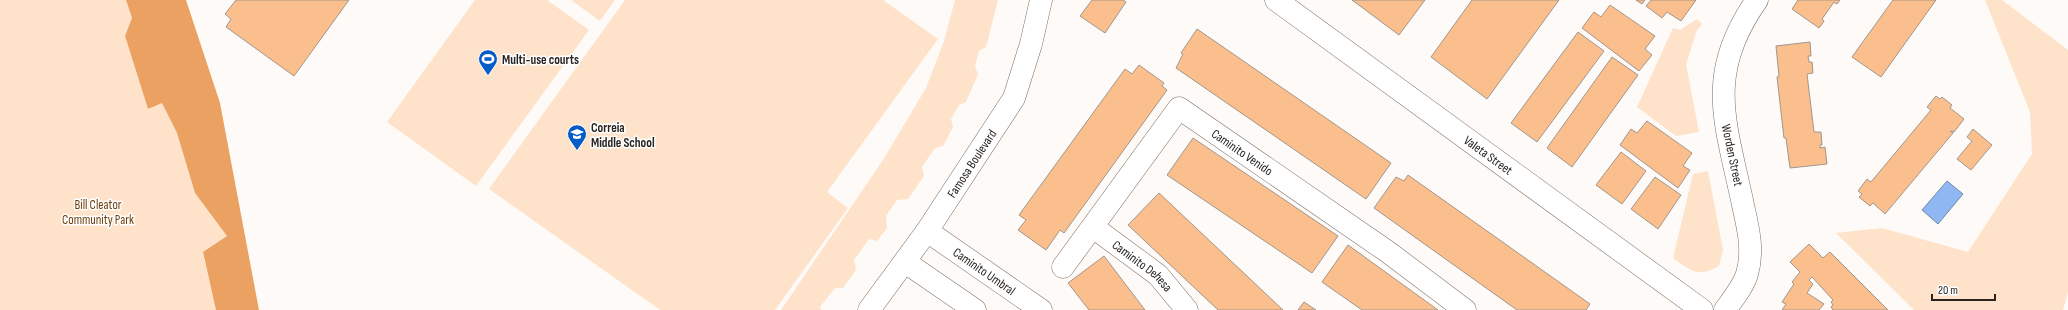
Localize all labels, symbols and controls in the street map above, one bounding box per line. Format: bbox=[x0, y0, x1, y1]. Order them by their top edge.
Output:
sports icon: Multi-use courts bbox=[477, 48, 499, 76]
place label: Multi-use courts bbox=[502, 52, 579, 68]
place label: Correia Middle School bbox=[591, 120, 655, 151]
school or university icon: Correia Middle School bbox=[566, 123, 588, 151]
street label: Worden Street bbox=[1718, 123, 1746, 188]
street label: Caminito Venido bbox=[1208, 126, 1276, 179]
street label: Famosa Boulevard bbox=[944, 127, 1000, 201]
street label: Valeta Street bbox=[1460, 132, 1516, 179]
park label: Bill Cleator Community Park bbox=[62, 197, 134, 228]
street label: Caminito Dehesa bbox=[1109, 237, 1175, 295]
street label: Caminito Umbral bbox=[950, 244, 1018, 299]
scale bar bbox=[1932, 276, 1995, 302]
text: 20 m bbox=[1938, 283, 1958, 298]

